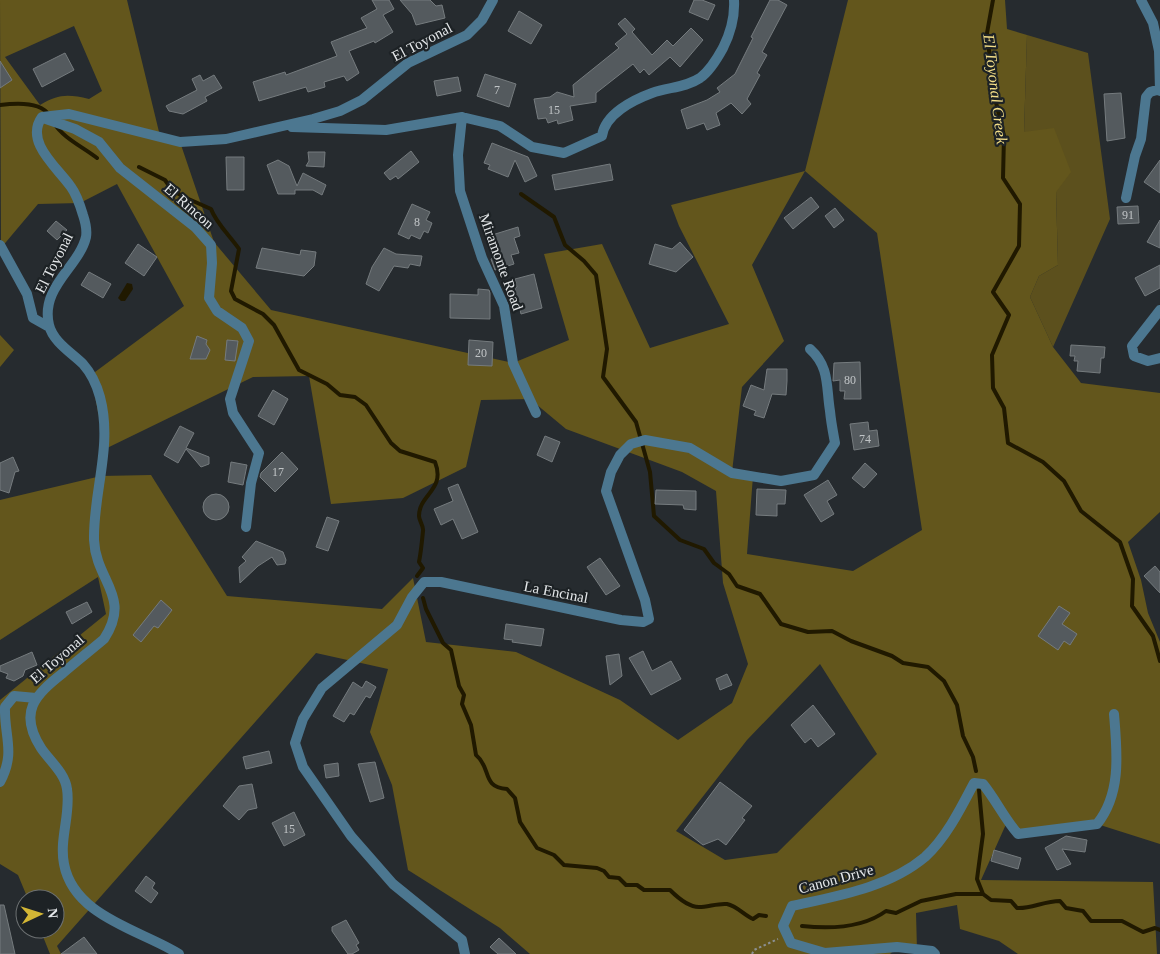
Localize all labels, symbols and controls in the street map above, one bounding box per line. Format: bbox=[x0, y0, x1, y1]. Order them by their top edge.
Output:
street label: El Toyonal bbox=[389, 20, 455, 64]
water label: El Toyonal Creek bbox=[979, 32, 1011, 146]
house number: 7 bbox=[494, 83, 500, 97]
house number: 15 bbox=[548, 103, 560, 117]
street label: El Rincon bbox=[161, 180, 217, 232]
house number: 91 bbox=[1122, 208, 1134, 222]
street label: Miramonte Road bbox=[476, 211, 526, 313]
house number: 8 bbox=[414, 215, 420, 229]
street label: El Toyonal bbox=[32, 230, 76, 296]
house number: 20 bbox=[475, 346, 487, 360]
house number: 80 bbox=[844, 373, 856, 387]
house number: 74 bbox=[859, 432, 871, 446]
house number: 17 bbox=[272, 465, 284, 479]
street label: La Encinal bbox=[522, 578, 590, 606]
street label: El Toyonal bbox=[27, 631, 87, 687]
house number: 15 bbox=[283, 822, 295, 836]
street label: Canon Drive bbox=[797, 861, 876, 897]
north arrow bbox=[15, 889, 65, 939]
text: N bbox=[45, 908, 60, 919]

